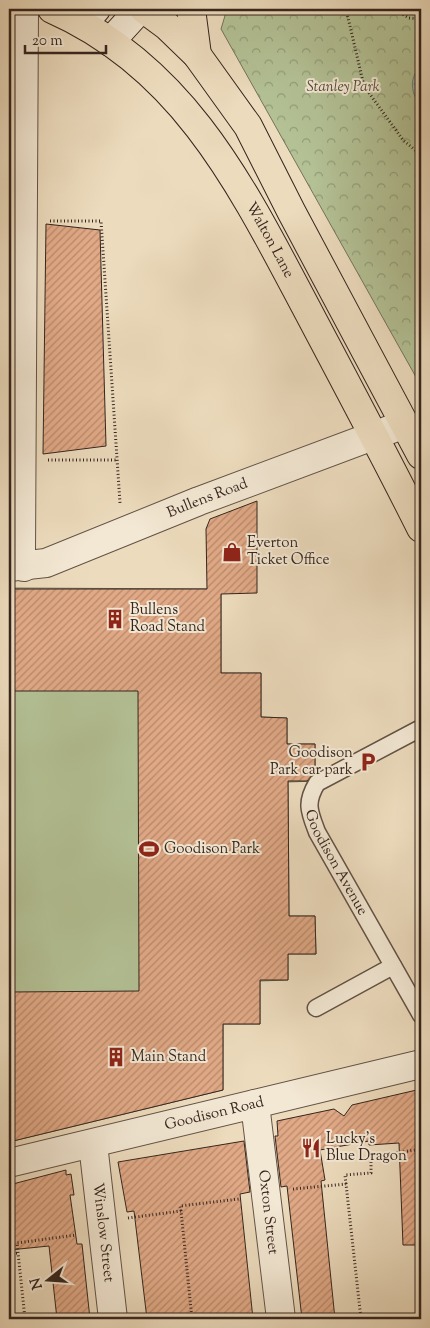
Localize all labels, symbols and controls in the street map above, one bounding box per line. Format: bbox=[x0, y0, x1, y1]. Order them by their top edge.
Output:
scale bar bbox=[25, 22, 106, 54]
text: 20 m bbox=[32, 31, 63, 52]
park label: Stanley Park bbox=[307, 77, 380, 98]
street label: Walton Lane bbox=[240, 198, 299, 282]
street label: Bullens Road bbox=[164, 473, 251, 523]
place label: Everton Ticket Office bbox=[247, 533, 329, 571]
shop icon: Everton Ticket Office bbox=[221, 541, 243, 563]
place label: Bullens Road Stand bbox=[130, 600, 206, 638]
building icon: Bullens Road Stand bbox=[104, 608, 126, 630]
place label: Goodison Park car park bbox=[270, 743, 353, 781]
parking icon: Goodison Park car park bbox=[357, 751, 379, 773]
street label: Goodison Avenue bbox=[299, 807, 373, 919]
sports icon: Goodison Park bbox=[138, 838, 160, 860]
place label: Goodison Park bbox=[164, 839, 260, 860]
building icon: Main Stand bbox=[105, 1046, 127, 1068]
place label: Main Stand bbox=[131, 1047, 207, 1068]
street label: Goodison Road bbox=[162, 1092, 266, 1136]
place label: Lucky's Blue Dragon bbox=[326, 1129, 407, 1167]
restaurant icon: Lucky's Blue Dragon bbox=[300, 1137, 322, 1159]
street label: Oxton Street bbox=[253, 1169, 284, 1256]
street label: Winslow Street bbox=[87, 1182, 119, 1283]
north arrow bbox=[22, 1256, 72, 1306]
text: N bbox=[26, 1275, 49, 1291]

